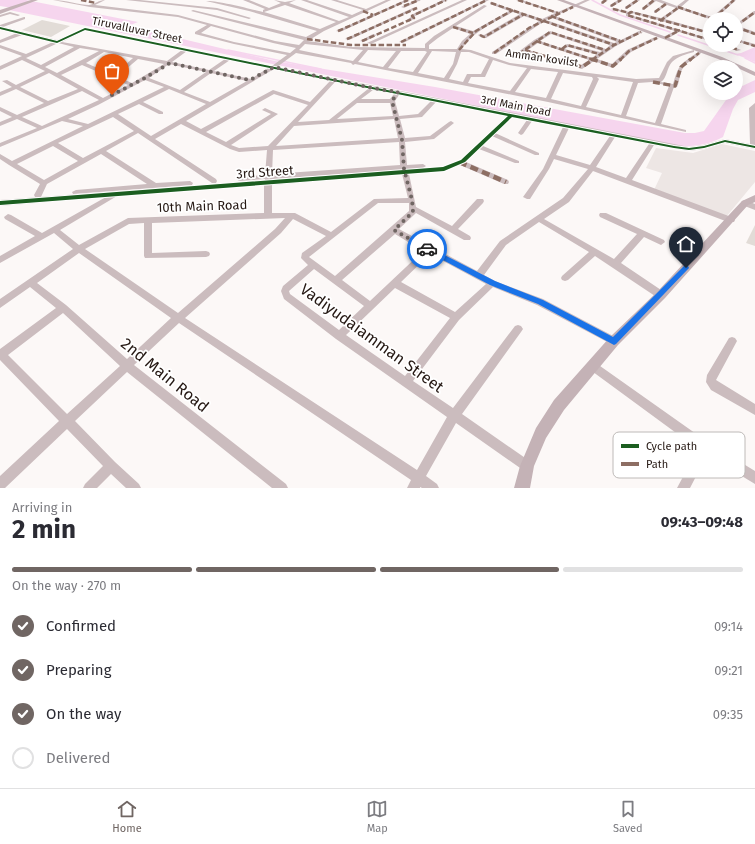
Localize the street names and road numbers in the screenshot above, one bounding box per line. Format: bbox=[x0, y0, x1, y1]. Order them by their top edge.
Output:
street label: Tiruvalluvar Street bbox=[91, 14, 183, 46]
street label: Amman kovilst bbox=[505, 46, 579, 70]
street label: 3rd Main Road bbox=[480, 93, 552, 119]
street label: 3rd Street bbox=[236, 162, 295, 181]
street label: 10th Main Road bbox=[156, 197, 248, 215]
street label: Vadiyudaiamman Street bbox=[296, 280, 448, 397]
street label: 2nd Main Road bbox=[117, 334, 213, 416]

